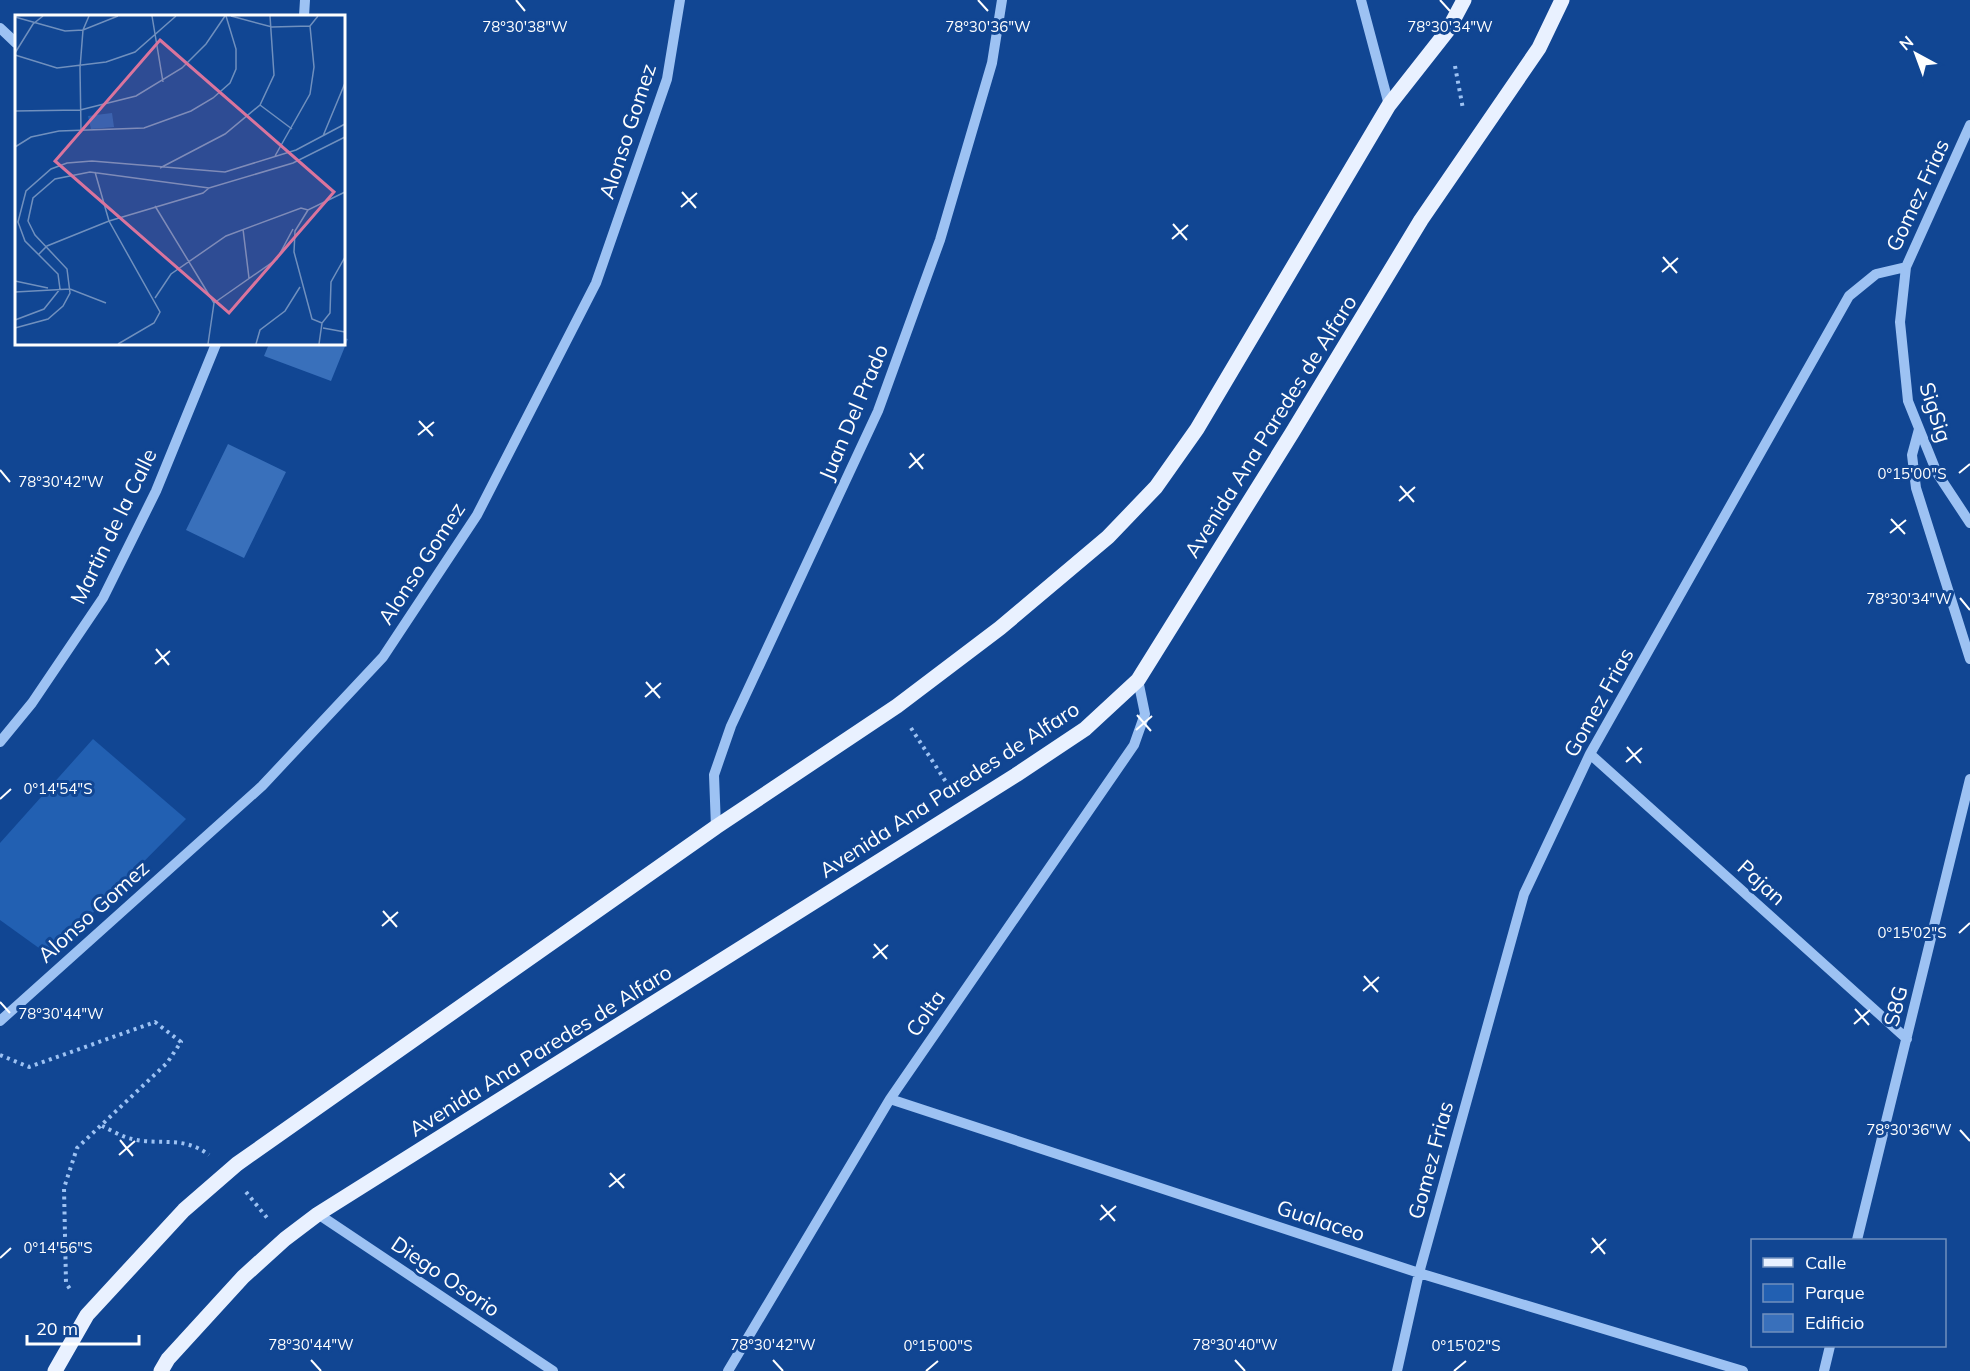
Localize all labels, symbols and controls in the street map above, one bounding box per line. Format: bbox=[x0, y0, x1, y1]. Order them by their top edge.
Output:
inset map bbox=[15, 15, 345, 345]
text: 78°30'38"W bbox=[482, 17, 568, 36]
text: 78°30'36"W bbox=[945, 17, 1031, 36]
text: 78°30'34"W bbox=[1407, 17, 1493, 36]
north arrow bbox=[1886, 24, 1946, 84]
text: N bbox=[1895, 31, 1917, 54]
street label: Alonso Gomez bbox=[593, 60, 661, 202]
street label: Gomez Frias bbox=[1880, 135, 1954, 255]
street label: Avenida Ana Paredes de Alfaro bbox=[1178, 290, 1362, 562]
street label: Juan Del Prado bbox=[813, 340, 893, 484]
street label: SigSig bbox=[1914, 379, 1958, 445]
street label: Martin de la Calle bbox=[64, 444, 162, 608]
text: 0°15'00"S bbox=[1877, 464, 1947, 483]
text: 78°30'42"W bbox=[18, 472, 104, 491]
street label: Alonso Gomez bbox=[372, 497, 470, 629]
text: 78°30'34"W bbox=[1866, 589, 1952, 608]
street label: Gomez Frias bbox=[1557, 643, 1639, 761]
street label: Avenida Ana Paredes de Alfaro bbox=[814, 695, 1084, 883]
text: 0°14'54"S bbox=[23, 779, 93, 798]
street label: Alonso Gomez bbox=[32, 854, 154, 968]
street label: Pajan bbox=[1733, 854, 1791, 910]
text: 0°15'02"S bbox=[1877, 923, 1947, 942]
street label: Avenida Ana Paredes de Alfaro bbox=[404, 958, 676, 1142]
street label: S8G bbox=[1877, 983, 1913, 1029]
street label: Colta bbox=[900, 985, 950, 1041]
text: 78°30'44"W bbox=[18, 1004, 104, 1023]
street label: Gomez Frias bbox=[1402, 1098, 1458, 1222]
text: 78°30'36"W bbox=[1866, 1120, 1952, 1139]
street label: Gualaceo bbox=[1274, 1194, 1368, 1246]
street label: Diego Osorio bbox=[387, 1230, 505, 1322]
text: 0°14'56"S bbox=[23, 1238, 93, 1257]
legend bbox=[1751, 1239, 1946, 1347]
text: Calle bbox=[1805, 1251, 1846, 1274]
text: Parque bbox=[1805, 1281, 1864, 1304]
scale bar bbox=[27, 1308, 140, 1346]
text: Edificio bbox=[1805, 1311, 1864, 1334]
text: 20 m bbox=[36, 1317, 78, 1340]
text: 78°30'44"W bbox=[268, 1335, 354, 1354]
text: 78°30'42"W bbox=[730, 1335, 816, 1354]
text: 78°30'40"W bbox=[1192, 1335, 1278, 1354]
text: 0°15'00"S bbox=[903, 1336, 973, 1355]
text: 0°15'02"S bbox=[1431, 1336, 1501, 1355]

